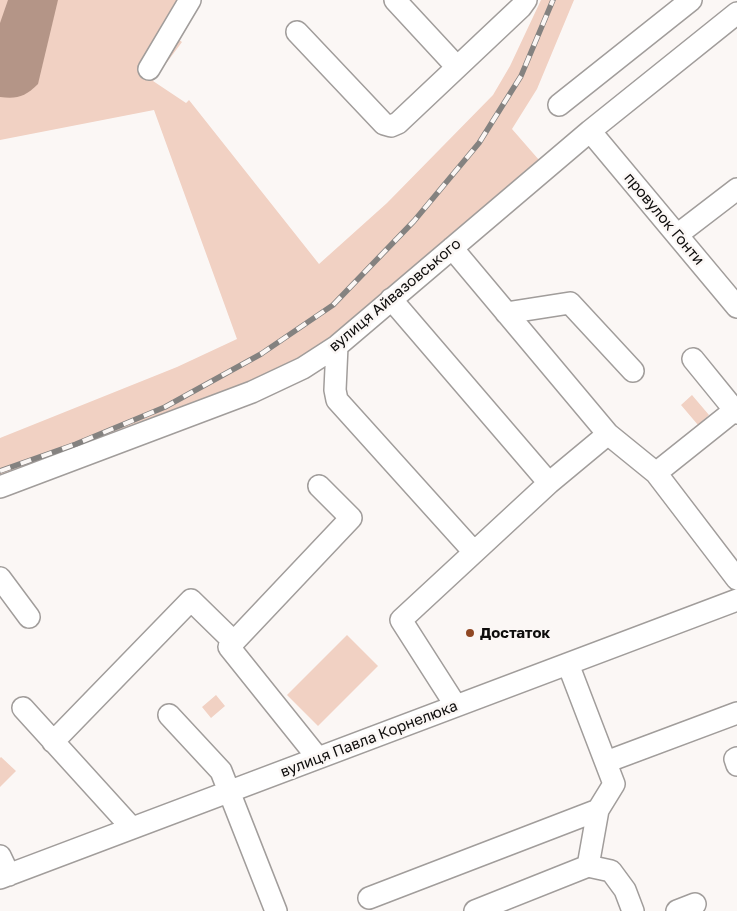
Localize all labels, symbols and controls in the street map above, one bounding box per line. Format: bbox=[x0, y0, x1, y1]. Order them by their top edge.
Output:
street label: провулок Гонти bbox=[620, 169, 708, 269]
street label: вулиця Айвазовського bbox=[325, 235, 465, 355]
place label: Достаток bbox=[480, 624, 550, 642]
marker: Достаток bbox=[464, 627, 476, 639]
street label: вулиця Павла Корнелюка bbox=[278, 697, 460, 781]

